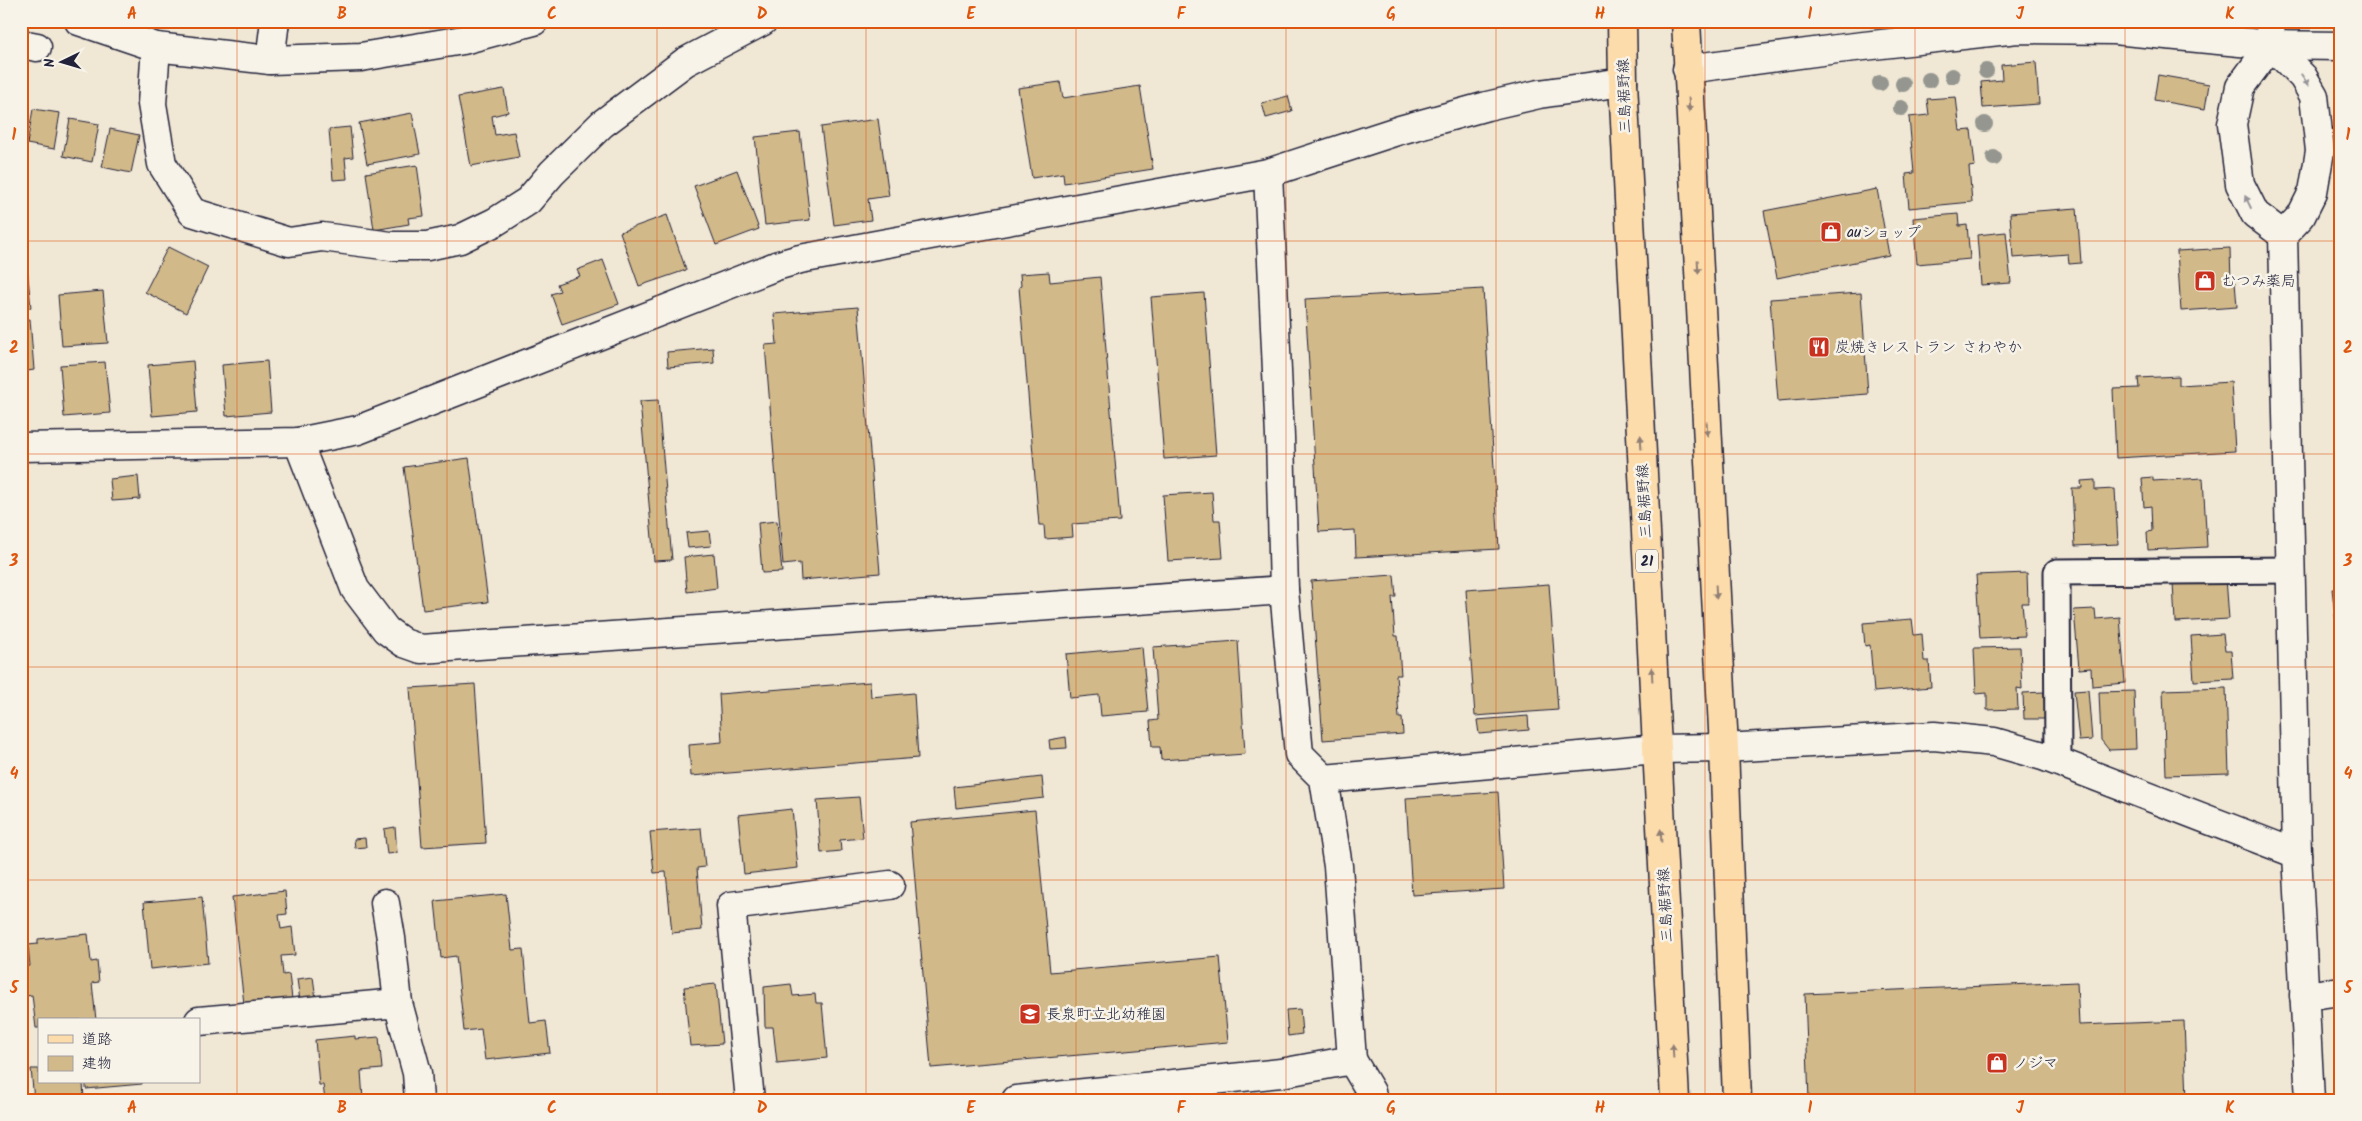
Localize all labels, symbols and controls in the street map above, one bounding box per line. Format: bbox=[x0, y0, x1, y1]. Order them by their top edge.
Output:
text: A bbox=[127, 2, 137, 27]
text: B bbox=[337, 2, 347, 27]
text: C bbox=[547, 2, 557, 27]
text: D bbox=[757, 2, 768, 27]
text: E bbox=[967, 2, 977, 27]
text: F bbox=[1177, 2, 1187, 27]
text: G bbox=[1386, 2, 1396, 27]
text: H bbox=[1595, 2, 1605, 27]
text: I bbox=[1808, 2, 1813, 27]
text: J bbox=[2016, 2, 2025, 27]
text: K bbox=[2225, 2, 2235, 27]
north arrow bbox=[38, 38, 88, 88]
text: N bbox=[39, 58, 61, 68]
street label: 三島裾野線 bbox=[1612, 58, 1638, 134]
one-way arrow bbox=[2300, 73, 2309, 87]
one-way arrow bbox=[1686, 97, 1694, 113]
text: 1 bbox=[12, 123, 17, 148]
text: 1 bbox=[2346, 123, 2351, 148]
one-way arrow bbox=[2244, 194, 2253, 209]
shop icon: auショップ bbox=[1819, 220, 1843, 244]
place label: auショップ bbox=[1847, 221, 1921, 245]
one-way arrow bbox=[1695, 259, 1703, 275]
shop icon: むつみ薬局 bbox=[2193, 269, 2217, 293]
place label: むつみ薬局 bbox=[2221, 270, 2296, 294]
restaurant icon: 炭焼きレストラン さわやか bbox=[1807, 335, 1831, 359]
text: 2 bbox=[9, 336, 19, 361]
place label: 炭焼きレストラン さわやか bbox=[1835, 336, 2022, 360]
text: 2 bbox=[2343, 336, 2353, 361]
one-way arrow bbox=[1703, 422, 1711, 438]
one-way arrow bbox=[1636, 434, 1644, 450]
street label: 三島裾野線 bbox=[1631, 463, 1659, 539]
text: 3 bbox=[9, 549, 19, 574]
text: 3 bbox=[2343, 549, 2353, 574]
road number: 21 bbox=[1636, 550, 1658, 572]
one-way arrow bbox=[1712, 584, 1720, 600]
one-way arrow bbox=[1648, 666, 1656, 682]
text: 4 bbox=[10, 762, 19, 787]
text: 4 bbox=[2344, 762, 2353, 787]
one-way arrow bbox=[1656, 828, 1664, 844]
street label: 三島裾野線 bbox=[1652, 867, 1680, 943]
text: 5 bbox=[9, 976, 20, 1001]
text: 5 bbox=[2343, 976, 2354, 1001]
school or university icon: 長泉町立北幼稚園 bbox=[1018, 1002, 1042, 1026]
place label: 長泉町立北幼稚園 bbox=[1046, 1003, 1166, 1027]
legend bbox=[38, 1018, 200, 1084]
text: 道路 bbox=[82, 1028, 112, 1052]
one-way arrow bbox=[1668, 1043, 1676, 1059]
shop icon: ノジマ bbox=[1985, 1051, 2009, 1075]
text: 建物 bbox=[82, 1052, 112, 1076]
place label: ノジマ bbox=[2013, 1052, 2058, 1076]
text: A bbox=[127, 1096, 137, 1121]
text: B bbox=[337, 1096, 347, 1121]
text: C bbox=[547, 1096, 557, 1121]
text: D bbox=[757, 1096, 768, 1121]
text: E bbox=[967, 1096, 977, 1121]
text: F bbox=[1177, 1096, 1187, 1121]
text: G bbox=[1386, 1096, 1396, 1121]
text: H bbox=[1595, 1096, 1605, 1121]
text: I bbox=[1808, 1096, 1813, 1121]
text: J bbox=[2016, 1096, 2025, 1121]
text: K bbox=[2225, 1096, 2235, 1121]

